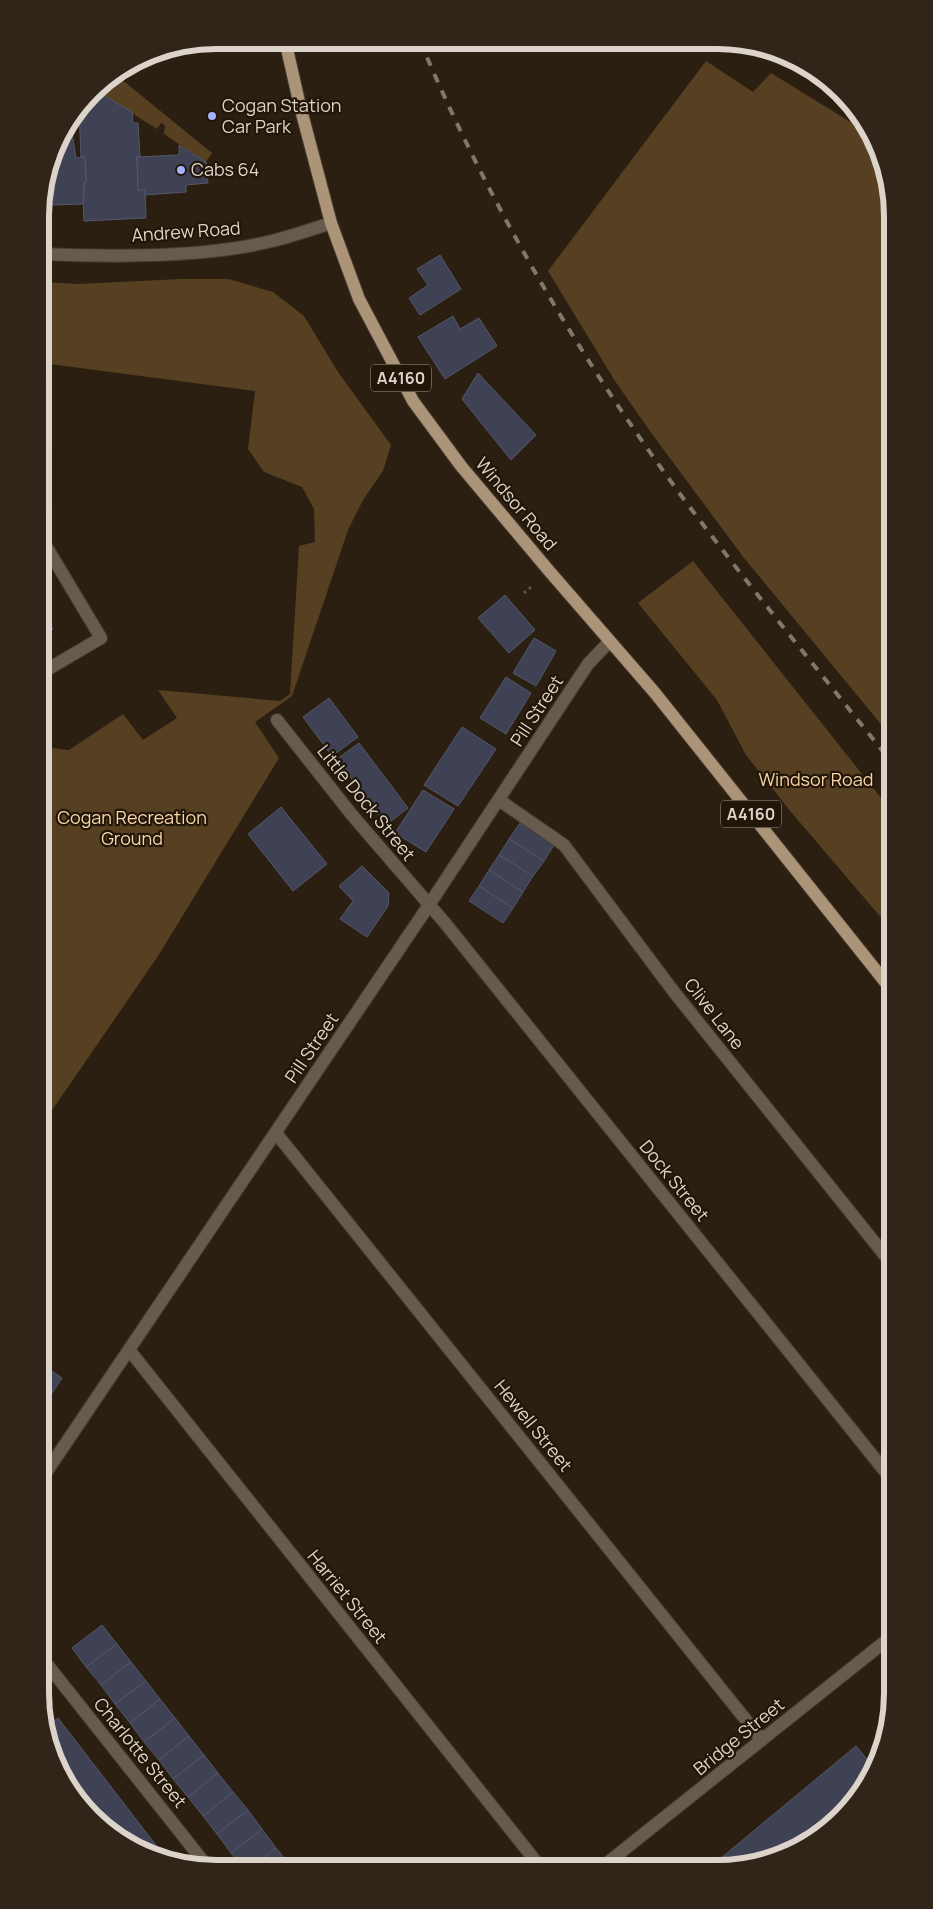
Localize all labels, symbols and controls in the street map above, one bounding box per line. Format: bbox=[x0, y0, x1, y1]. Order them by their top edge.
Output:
place label: Cogan Station Car Park bbox=[222, 93, 342, 138]
marker: Cogan Station Car Park bbox=[206, 110, 218, 122]
place label: Cabs 64 bbox=[191, 157, 259, 181]
marker: Cabs 64 bbox=[175, 164, 187, 176]
street label: Andrew Road bbox=[131, 215, 241, 247]
road number: A4160 bbox=[371, 364, 431, 392]
street label: Windsor Road bbox=[471, 452, 563, 555]
street label: Pill Street bbox=[504, 670, 568, 751]
street label: Little Dock Street bbox=[312, 739, 421, 866]
park label: Windsor Road bbox=[759, 767, 873, 791]
road number: A4160 bbox=[721, 801, 781, 828]
park label: Cogan Recreation Ground bbox=[57, 805, 207, 850]
street label: Clive Lane bbox=[679, 973, 750, 1054]
street label: Pill Street bbox=[279, 1008, 343, 1087]
street label: Dock Street bbox=[635, 1135, 715, 1226]
street label: Hewell Street bbox=[489, 1375, 578, 1476]
street label: Harriet Street bbox=[303, 1545, 393, 1648]
street label: Charlotte Street bbox=[89, 1692, 193, 1812]
street label: Bridge Street bbox=[688, 1692, 789, 1780]

